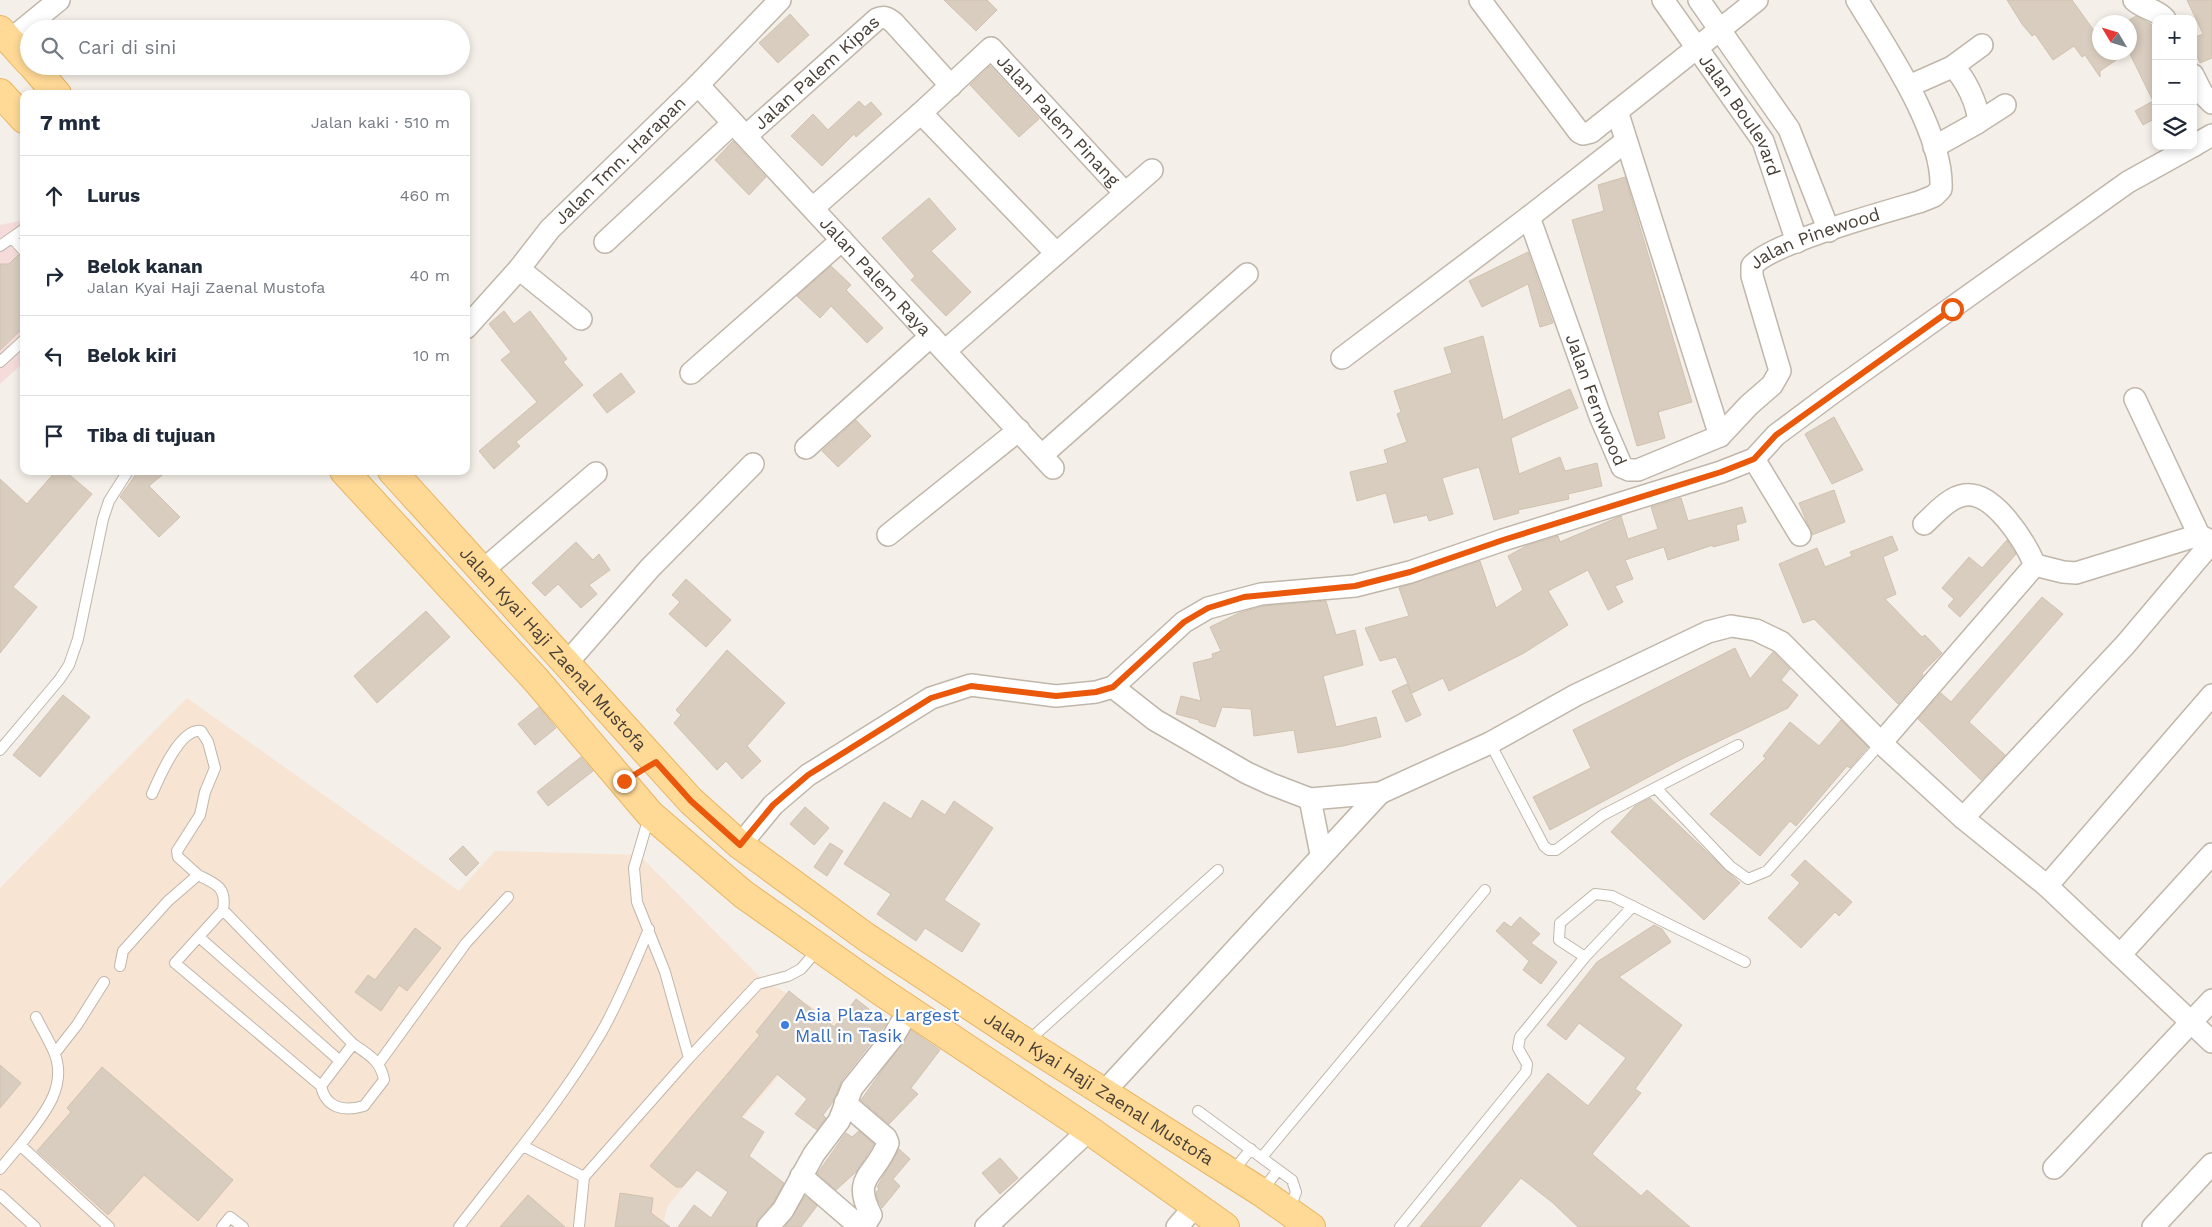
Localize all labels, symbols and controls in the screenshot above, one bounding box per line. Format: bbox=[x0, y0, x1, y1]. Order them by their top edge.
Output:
street label: Jalan Palem Kipas bbox=[749, 11, 884, 134]
north arrow bbox=[2092, 15, 2137, 60]
map controls bbox=[2152, 15, 2197, 150]
button: + bbox=[2152, 15, 2197, 60]
search box bbox=[20, 20, 470, 75]
icon: search bbox=[38, 34, 66, 62]
text: Cari di sini bbox=[78, 36, 176, 59]
street label: Jalan Palem Pinang bbox=[992, 50, 1124, 190]
street label: Jalan Boulevard bbox=[1695, 50, 1785, 179]
button: − bbox=[2152, 60, 2197, 105]
street label: Jalan Tmn. Harapan bbox=[550, 92, 690, 229]
button: layers bbox=[2152, 105, 2197, 150]
text: 7 mnt bbox=[40, 110, 100, 135]
text: Jalan kaki · 510 m bbox=[311, 113, 450, 132]
icon: ahead bbox=[40, 182, 68, 210]
text: Lurus bbox=[87, 184, 140, 207]
text: 460 m bbox=[400, 186, 450, 205]
street label: Jalan Pinewood bbox=[1745, 203, 1882, 273]
street label: Jalan Palem Raya bbox=[816, 212, 936, 340]
text: Belok kanan bbox=[87, 255, 203, 278]
icon: right bbox=[40, 262, 68, 290]
text: 40 m bbox=[410, 266, 450, 285]
text: Jalan Kyai Haji Zaenal Mustofa bbox=[87, 278, 325, 297]
route start bbox=[1941, 298, 1964, 321]
street label: Jalan Fernwood bbox=[1562, 331, 1631, 469]
icon: left bbox=[40, 342, 68, 370]
text: Belok kiri bbox=[87, 344, 177, 367]
text: 10 m bbox=[413, 346, 450, 365]
icon: arrive bbox=[40, 422, 68, 450]
text: Tiba di tujuan bbox=[87, 424, 216, 447]
street label: Jalan Kyai Haji Zaenal Mustofa bbox=[456, 542, 651, 755]
route end bbox=[613, 770, 636, 793]
place label: Asia Plaza. Largest Mall in Tasik bbox=[795, 1004, 960, 1046]
street label: Jalan Kyai Haji Zaenal Mustofa bbox=[980, 1007, 1218, 1169]
marker: Asia Plaza. Largest Mall in Tasik bbox=[779, 1019, 791, 1031]

